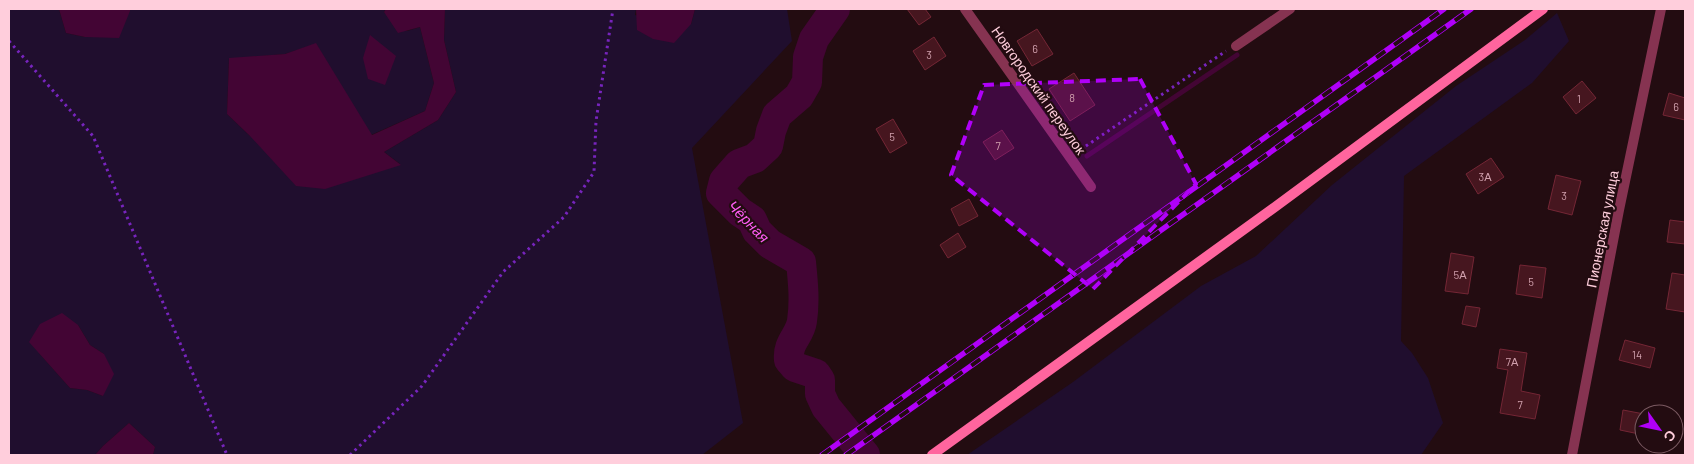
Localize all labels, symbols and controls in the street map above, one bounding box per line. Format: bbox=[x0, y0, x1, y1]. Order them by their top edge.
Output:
street label: Новгородский переулок bbox=[988, 23, 1090, 158]
house number: 6 bbox=[1032, 42, 1038, 55]
house number: 3 bbox=[926, 48, 932, 61]
house number: 8 bbox=[1069, 91, 1075, 104]
house number: 1 bbox=[1577, 92, 1581, 105]
house number: 6 bbox=[1673, 100, 1679, 113]
house number: 5 bbox=[889, 130, 895, 143]
house number: 7 bbox=[995, 139, 1001, 152]
street label: Пионерская улица bbox=[1582, 169, 1622, 289]
house number: 3А bbox=[1478, 170, 1492, 183]
house number: 3 bbox=[1561, 189, 1567, 202]
water label: Чёрная bbox=[725, 196, 773, 246]
house number: 5А bbox=[1454, 268, 1467, 281]
house number: 5 bbox=[1528, 275, 1534, 288]
house number: 14 bbox=[1632, 348, 1642, 361]
house number: 7А bbox=[1506, 355, 1519, 368]
house number: 7 bbox=[1517, 398, 1523, 411]
north arrow bbox=[1634, 404, 1684, 454]
text: С bbox=[1660, 427, 1680, 445]

